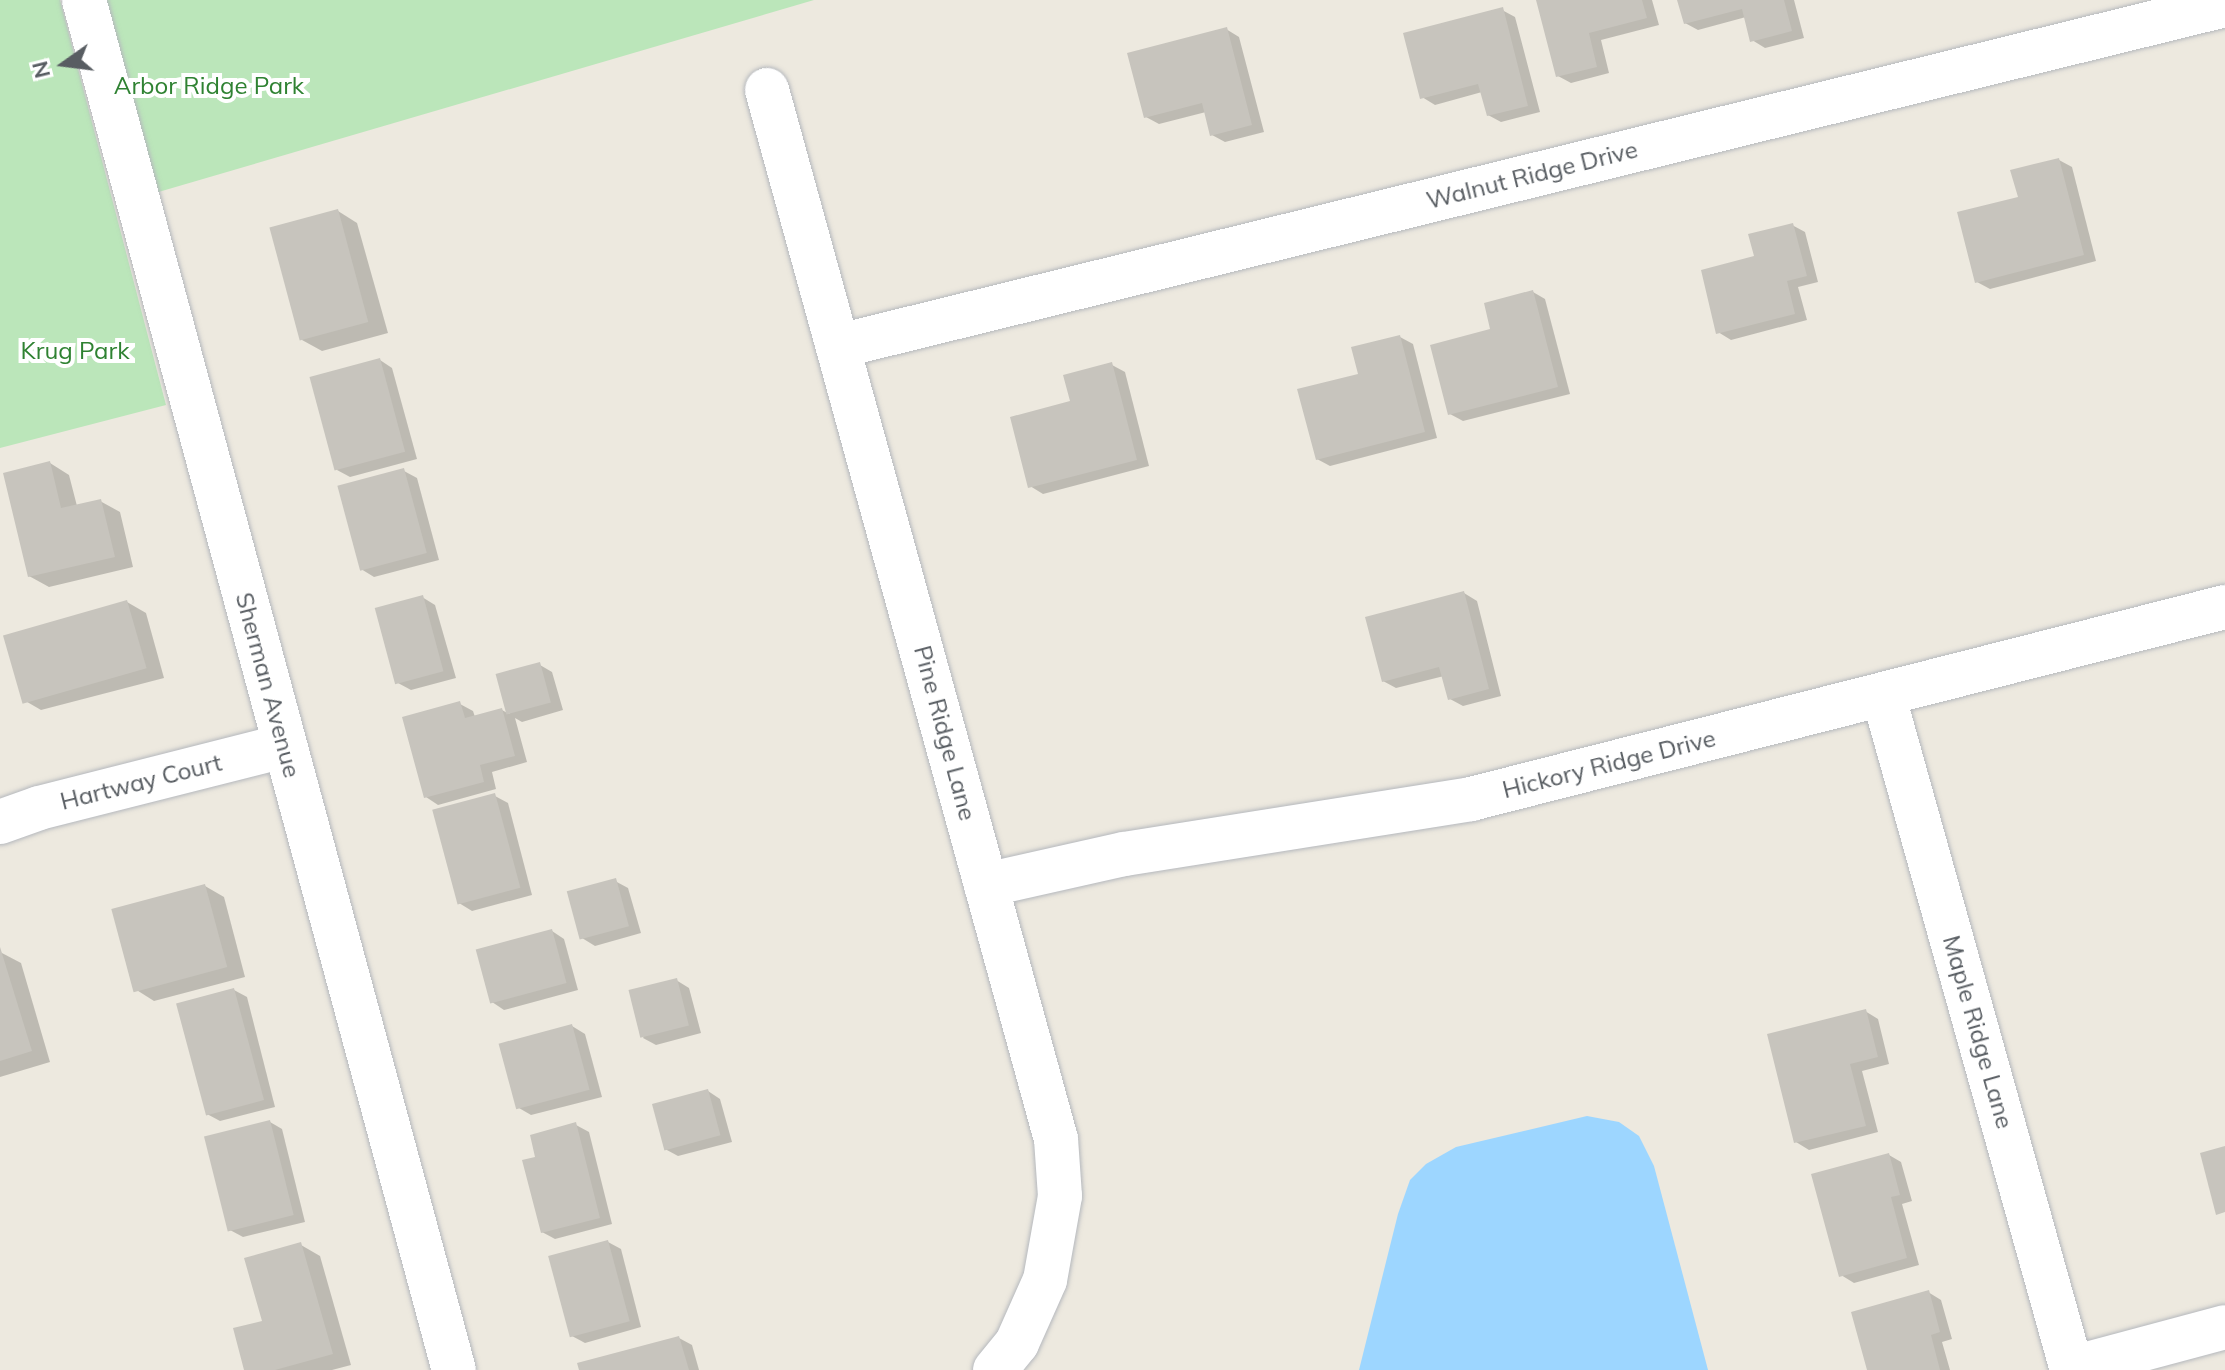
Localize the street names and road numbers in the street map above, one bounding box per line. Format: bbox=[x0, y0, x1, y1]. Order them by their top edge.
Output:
street label: Walnut Ridge Drive bbox=[1423, 135, 1641, 215]
street label: Sherman Avenue bbox=[229, 589, 307, 781]
street label: Pine Ridge Lane bbox=[908, 642, 982, 824]
street label: Hickory Ridge Drive bbox=[1499, 724, 1719, 804]
street label: Hartway Court bbox=[57, 748, 225, 816]
street label: Maple Ridge Lane bbox=[1937, 932, 2019, 1132]

